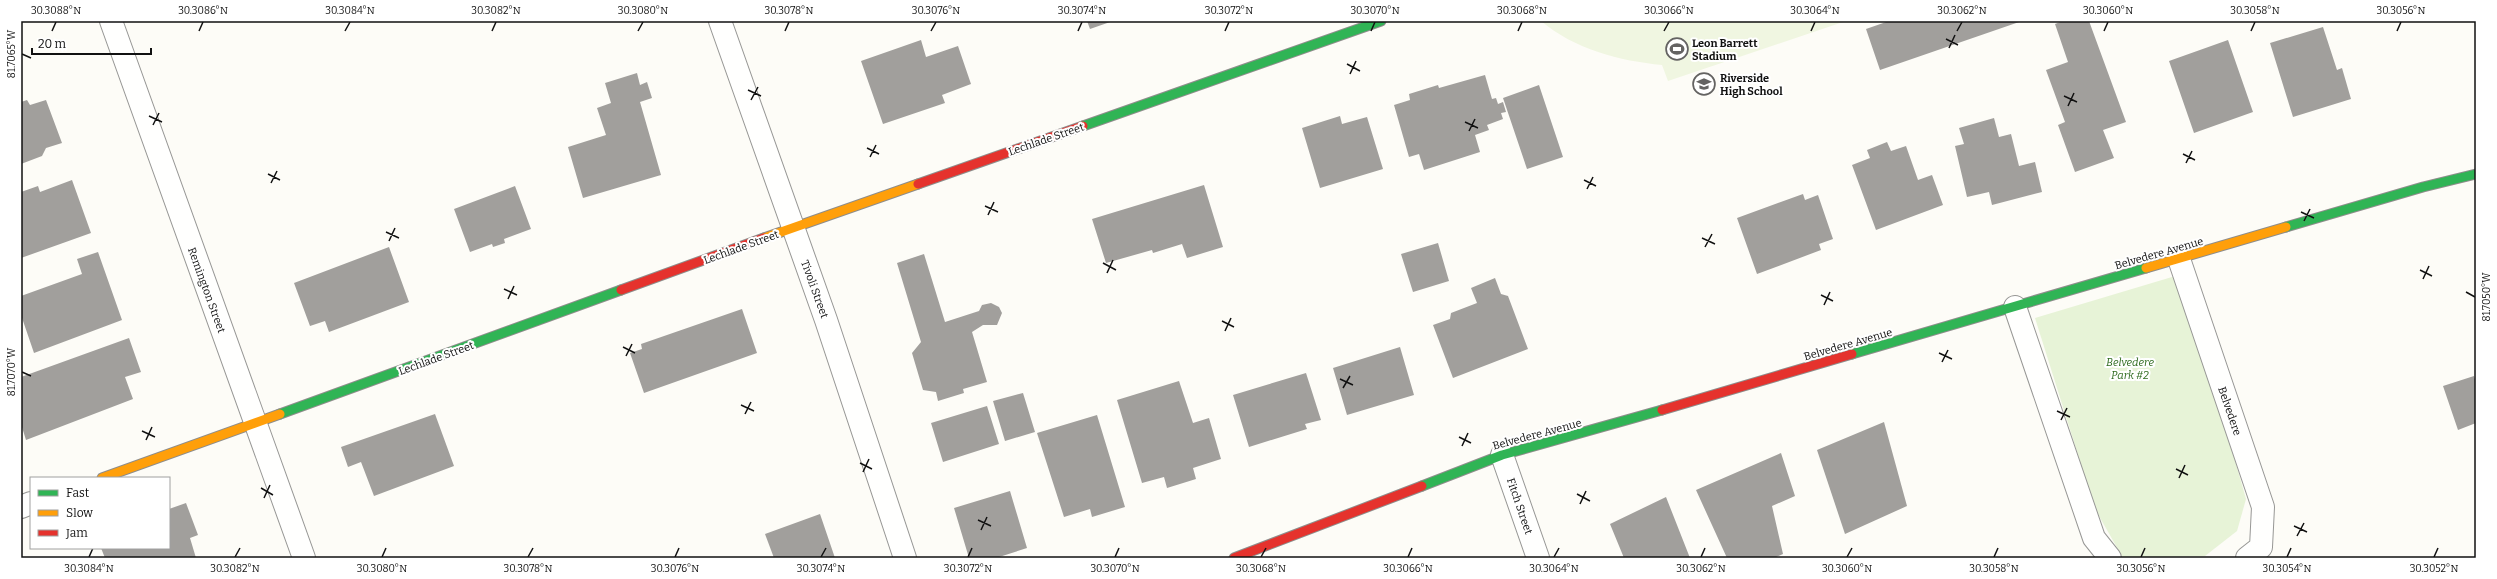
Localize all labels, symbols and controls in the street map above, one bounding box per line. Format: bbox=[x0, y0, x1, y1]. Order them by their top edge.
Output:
text: 30.3088°N bbox=[31, 5, 81, 17]
text: 30.3086°N bbox=[178, 5, 228, 17]
text: 30.3084°N bbox=[325, 5, 375, 17]
text: 30.3082°N bbox=[471, 5, 521, 17]
text: 30.3080°N bbox=[618, 5, 668, 17]
text: 30.3078°N bbox=[765, 5, 814, 17]
text: 30.3076°N bbox=[912, 5, 960, 17]
text: 30.3074°N bbox=[1058, 5, 1106, 17]
text: 30.3072°N bbox=[1205, 5, 1253, 17]
text: 30.3070°N bbox=[1350, 5, 1400, 17]
text: 30.3068°N bbox=[1497, 5, 1547, 17]
text: 30.3066°N bbox=[1644, 5, 1694, 17]
text: 30.3064°N bbox=[1790, 5, 1840, 17]
text: 30.3062°N bbox=[1937, 5, 1987, 17]
text: 30.3060°N bbox=[2083, 5, 2133, 17]
text: 30.3058°N bbox=[2230, 5, 2280, 17]
text: 30.3056°N bbox=[2377, 5, 2426, 17]
text: 81.7065°W bbox=[6, 29, 18, 78]
scale bar bbox=[32, 30, 151, 56]
sports icon: Leon Barrett Stadium bbox=[1664, 36, 1690, 62]
text: 20 m bbox=[38, 37, 67, 51]
place label: Leon Barrett Stadium bbox=[1692, 37, 1758, 63]
school or university icon: Riverside High School bbox=[1691, 71, 1717, 97]
place label: Riverside High School bbox=[1720, 72, 1783, 98]
street label: Lechlade Street bbox=[1007, 120, 1086, 158]
street label: Lechlade Street bbox=[702, 228, 781, 267]
street label: Belvedere Avenue bbox=[2113, 235, 2205, 272]
street label: Remington Street bbox=[185, 246, 228, 335]
street label: Tivoli Street bbox=[798, 258, 831, 320]
text: 81.7050°W bbox=[2481, 272, 2493, 322]
street label: Belvedere Avenue bbox=[1802, 326, 1894, 363]
street label: Lechlade Street bbox=[397, 339, 476, 378]
text: 81.7070°W bbox=[6, 347, 18, 396]
park label: Belvedere Park #2 bbox=[2106, 356, 2154, 382]
street label: Belvedere bbox=[2215, 385, 2244, 437]
street label: Belvedere Avenue bbox=[1491, 416, 1583, 453]
street label: Fitch Street bbox=[1504, 476, 1535, 536]
legend bbox=[30, 477, 170, 549]
text: Fast bbox=[66, 486, 90, 500]
text: Slow bbox=[66, 506, 93, 520]
text: Jam bbox=[65, 526, 88, 540]
text: 30.3084°N bbox=[64, 563, 114, 575]
text: 30.3082°N bbox=[210, 563, 260, 575]
text: 30.3080°N bbox=[357, 563, 407, 575]
text: 30.3078°N bbox=[504, 563, 553, 575]
text: 30.3076°N bbox=[651, 563, 699, 575]
text: 30.3074°N bbox=[797, 563, 845, 575]
text: 30.3072°N bbox=[944, 563, 992, 575]
text: 30.3070°N bbox=[1090, 563, 1140, 575]
text: 30.3068°N bbox=[1236, 563, 1286, 575]
text: 30.3066°N bbox=[1383, 563, 1433, 575]
text: 30.3064°N bbox=[1529, 563, 1579, 575]
text: 30.3062°N bbox=[1676, 563, 1726, 575]
text: 30.3060°N bbox=[1822, 563, 1872, 575]
text: 30.3058°N bbox=[1969, 563, 2019, 575]
text: 30.3056°N bbox=[2117, 563, 2166, 575]
text: 30.3054°N bbox=[2263, 563, 2311, 575]
text: 30.3052°N bbox=[2410, 563, 2458, 575]

